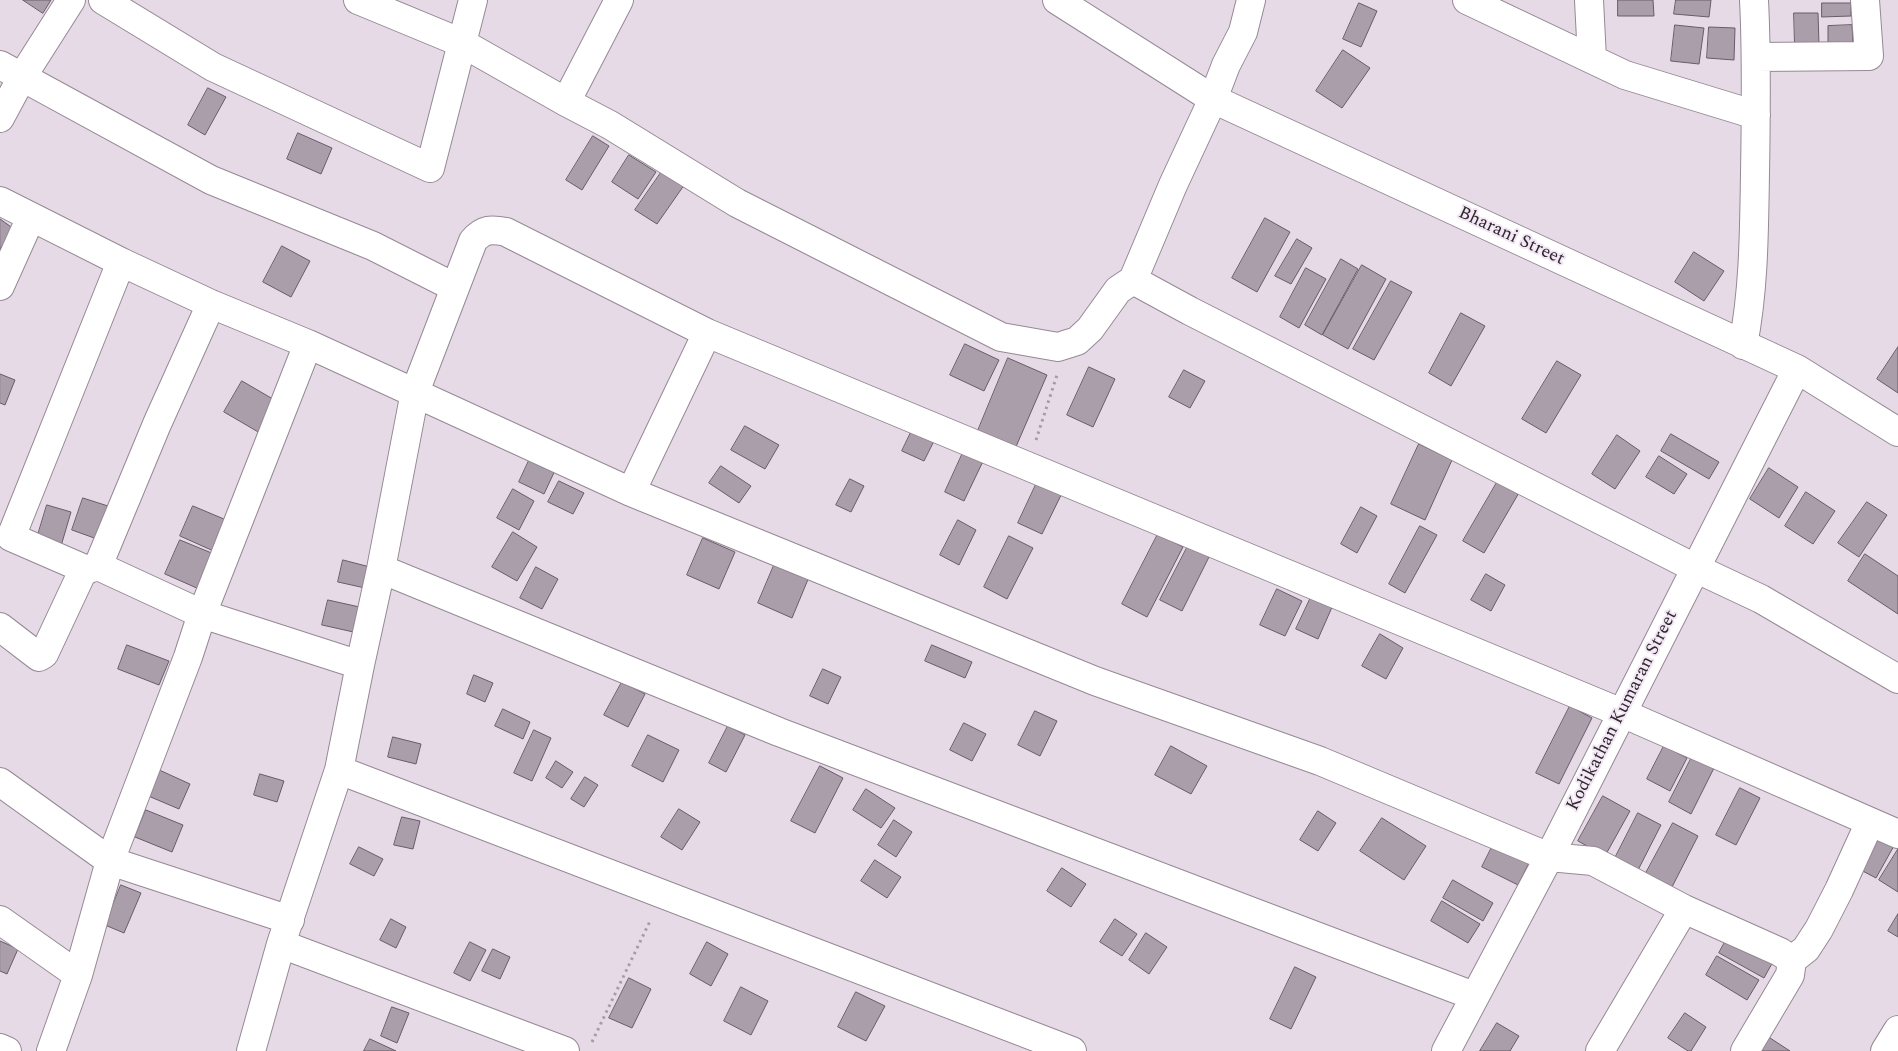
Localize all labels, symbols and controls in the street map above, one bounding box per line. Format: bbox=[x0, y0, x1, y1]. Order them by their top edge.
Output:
street label: Bharani Street bbox=[1454, 203, 1568, 271]
street label: Kodikathan Kumaran Street bbox=[1563, 607, 1683, 815]

